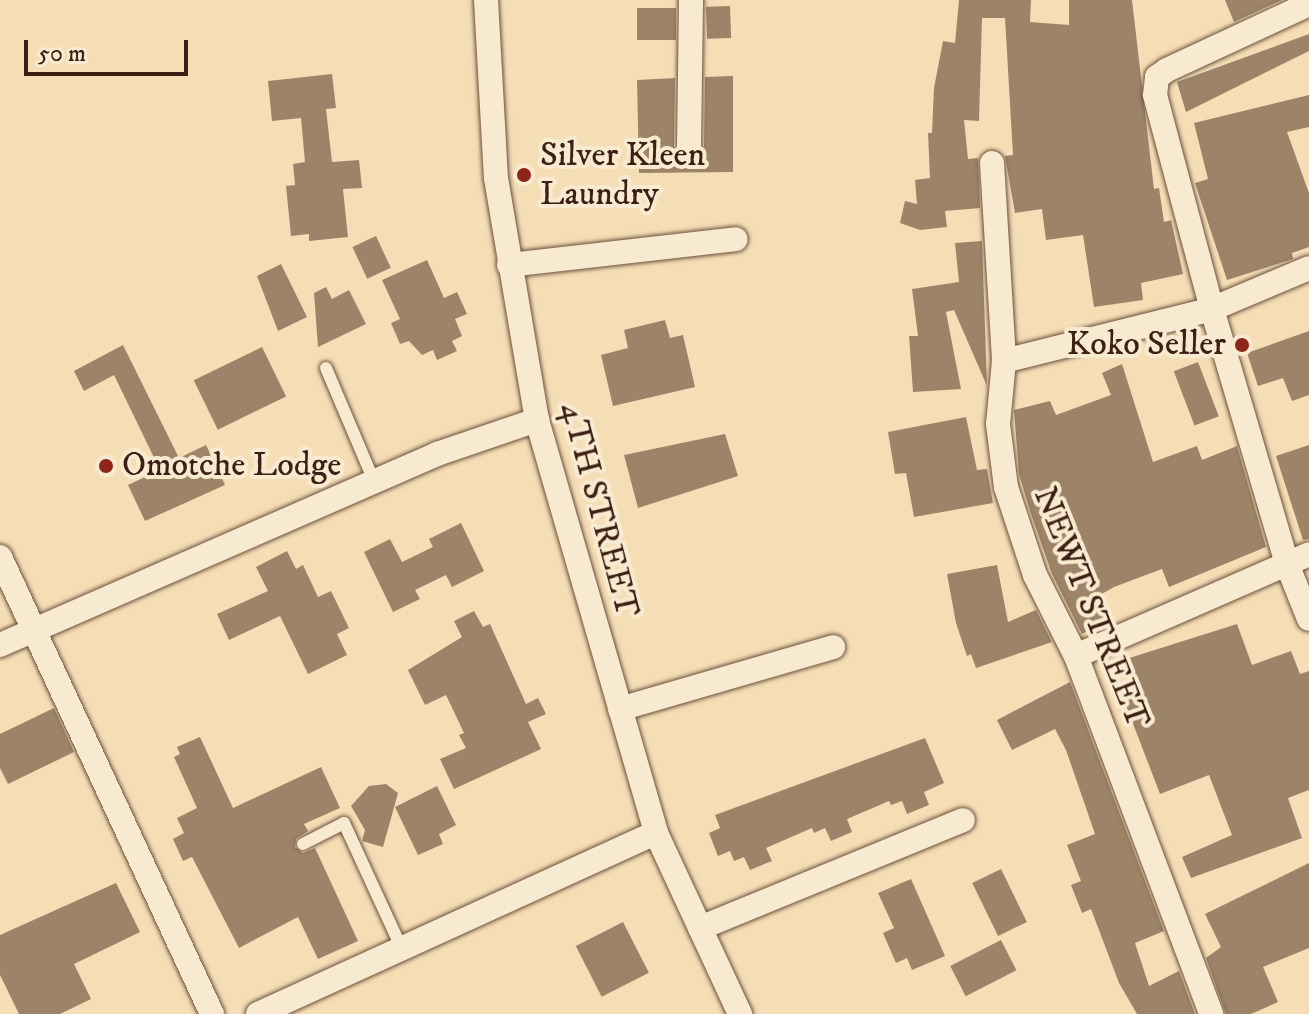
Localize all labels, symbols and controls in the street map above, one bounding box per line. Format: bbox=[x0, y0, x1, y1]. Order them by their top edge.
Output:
scale bar bbox=[28, 24, 192, 74]
text: 50 m bbox=[38, 39, 86, 69]
place label: Silver Kleen Laundry bbox=[540, 135, 705, 214]
marker: Silver Kleen Laundry bbox=[515, 166, 533, 184]
place label: Koko Seller bbox=[1067, 325, 1226, 365]
marker: Koko Seller bbox=[1233, 336, 1251, 354]
street label: 4TH STREET bbox=[551, 398, 647, 622]
place label: Omotche Lodge bbox=[122, 446, 341, 486]
marker: Omotche Lodge bbox=[97, 457, 115, 475]
street label: NEWT STREET bbox=[1024, 481, 1158, 735]

